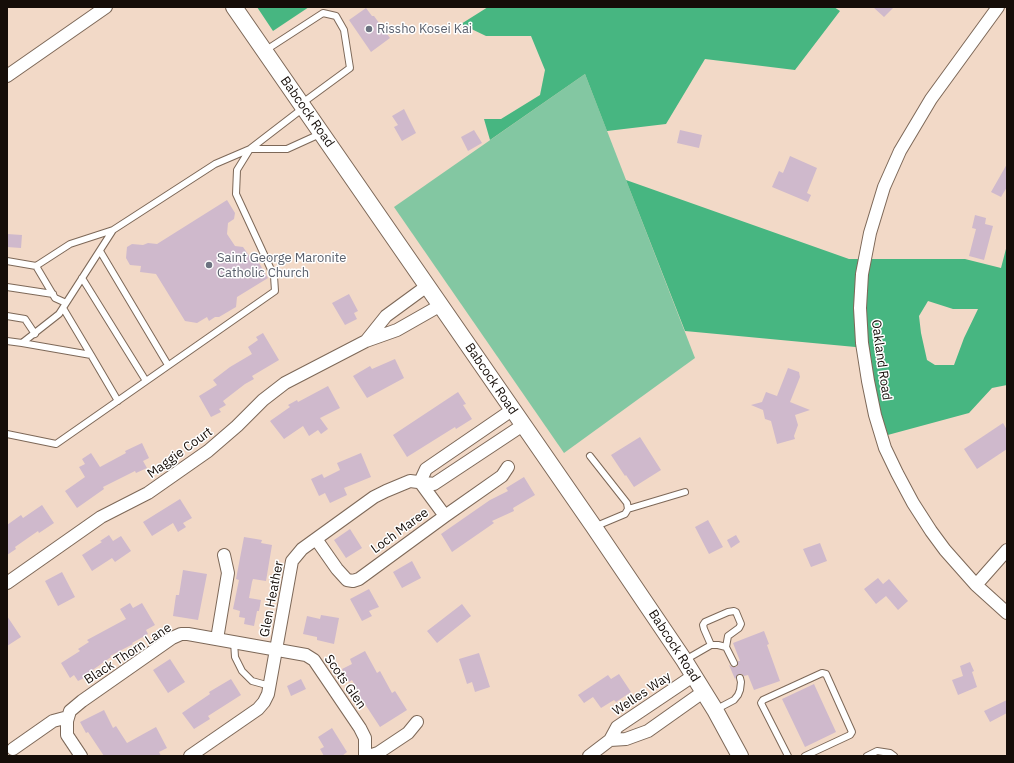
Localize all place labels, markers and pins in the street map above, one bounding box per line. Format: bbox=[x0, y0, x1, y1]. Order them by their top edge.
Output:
place label: Rissho Kosei Kai bbox=[377, 21, 472, 37]
marker: Rissho Kosei Kai bbox=[364, 24, 374, 34]
place label: Saint George Maronite Catholic Church bbox=[217, 250, 346, 281]
marker: Saint George Maronite Catholic Church bbox=[204, 260, 214, 270]

